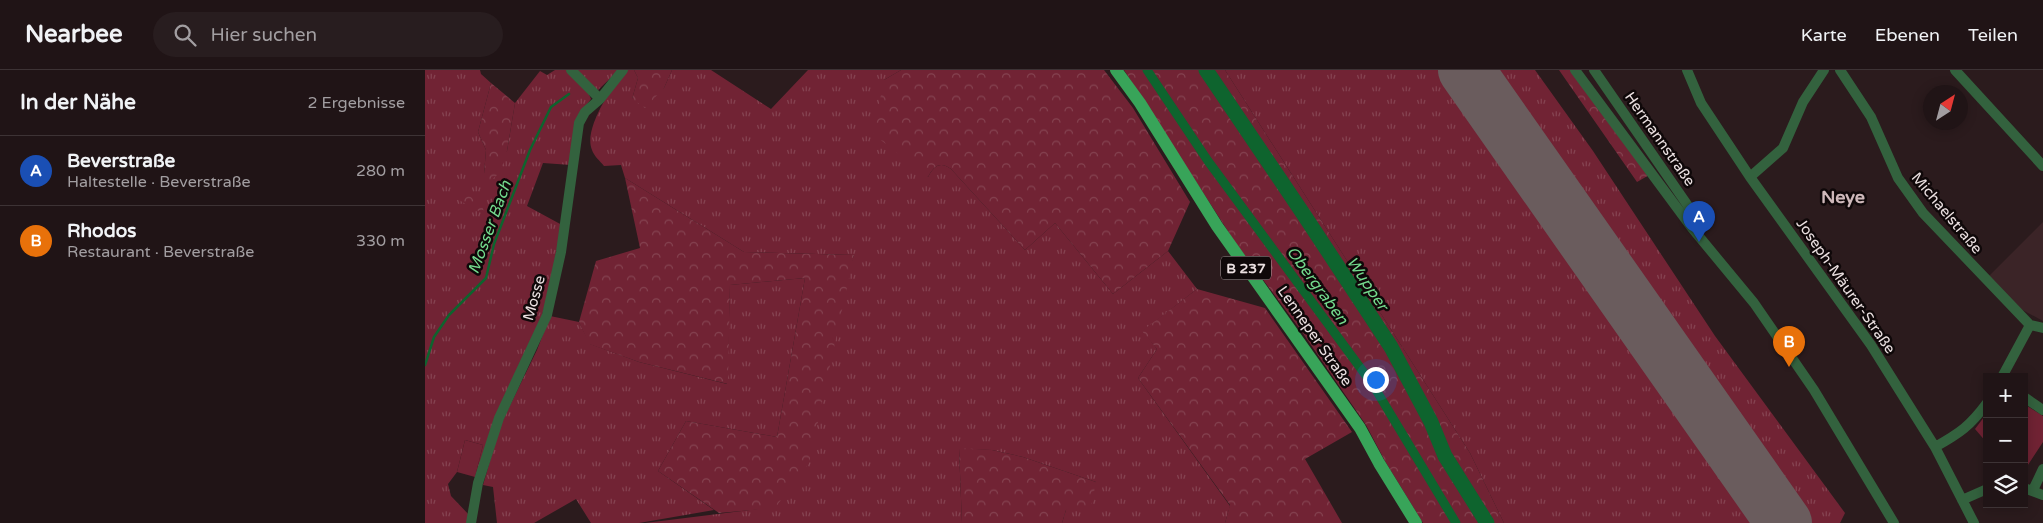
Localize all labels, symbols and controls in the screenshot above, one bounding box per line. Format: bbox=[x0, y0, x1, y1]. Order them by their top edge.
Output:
search box bbox=[153, 12, 503, 57]
text: Nearbee bbox=[25, 20, 123, 49]
icon: search bbox=[171, 21, 199, 49]
text: Hier suchen bbox=[211, 24, 317, 46]
text: Karte bbox=[1801, 24, 1847, 46]
text: Ebenen bbox=[1875, 24, 1940, 46]
text: Teilen bbox=[1968, 24, 2018, 46]
north arrow bbox=[1923, 85, 1968, 130]
street label: Hermannstraße bbox=[1621, 89, 1699, 189]
text: In der Nähe bbox=[20, 90, 136, 115]
text: 2 Ergebnisse bbox=[307, 93, 405, 113]
text: Beverstraße bbox=[67, 150, 175, 172]
text: A bbox=[30, 161, 42, 181]
text: 280 m bbox=[356, 161, 405, 181]
street label: Michaelstraße bbox=[1908, 169, 1986, 257]
text: Haltestelle · Beverstraße bbox=[67, 172, 250, 192]
water label: Mosser Bach bbox=[464, 177, 517, 277]
district label: Neye bbox=[1821, 186, 1865, 208]
pin: A bbox=[1683, 201, 1715, 242]
street label: Joseph-Mäurer-Straße bbox=[1793, 215, 1899, 357]
text: Rhodos bbox=[67, 220, 136, 242]
text: B bbox=[30, 231, 42, 251]
text: 330 m bbox=[356, 231, 405, 251]
text: Restaurant · Beverstraße bbox=[67, 242, 254, 262]
water label: Obergraben bbox=[1282, 242, 1353, 330]
water label: Wupper bbox=[1342, 253, 1393, 316]
road number: B 237 bbox=[1221, 257, 1271, 280]
street label: Mosse bbox=[519, 273, 549, 323]
street label: Lenneper Straße bbox=[1274, 283, 1356, 389]
pin: B bbox=[1773, 326, 1805, 367]
your location bbox=[1363, 367, 1389, 393]
map controls bbox=[1983, 373, 2028, 508]
button: + bbox=[1983, 373, 2028, 418]
button: − bbox=[1983, 418, 2028, 463]
button: layers bbox=[1983, 463, 2028, 508]

